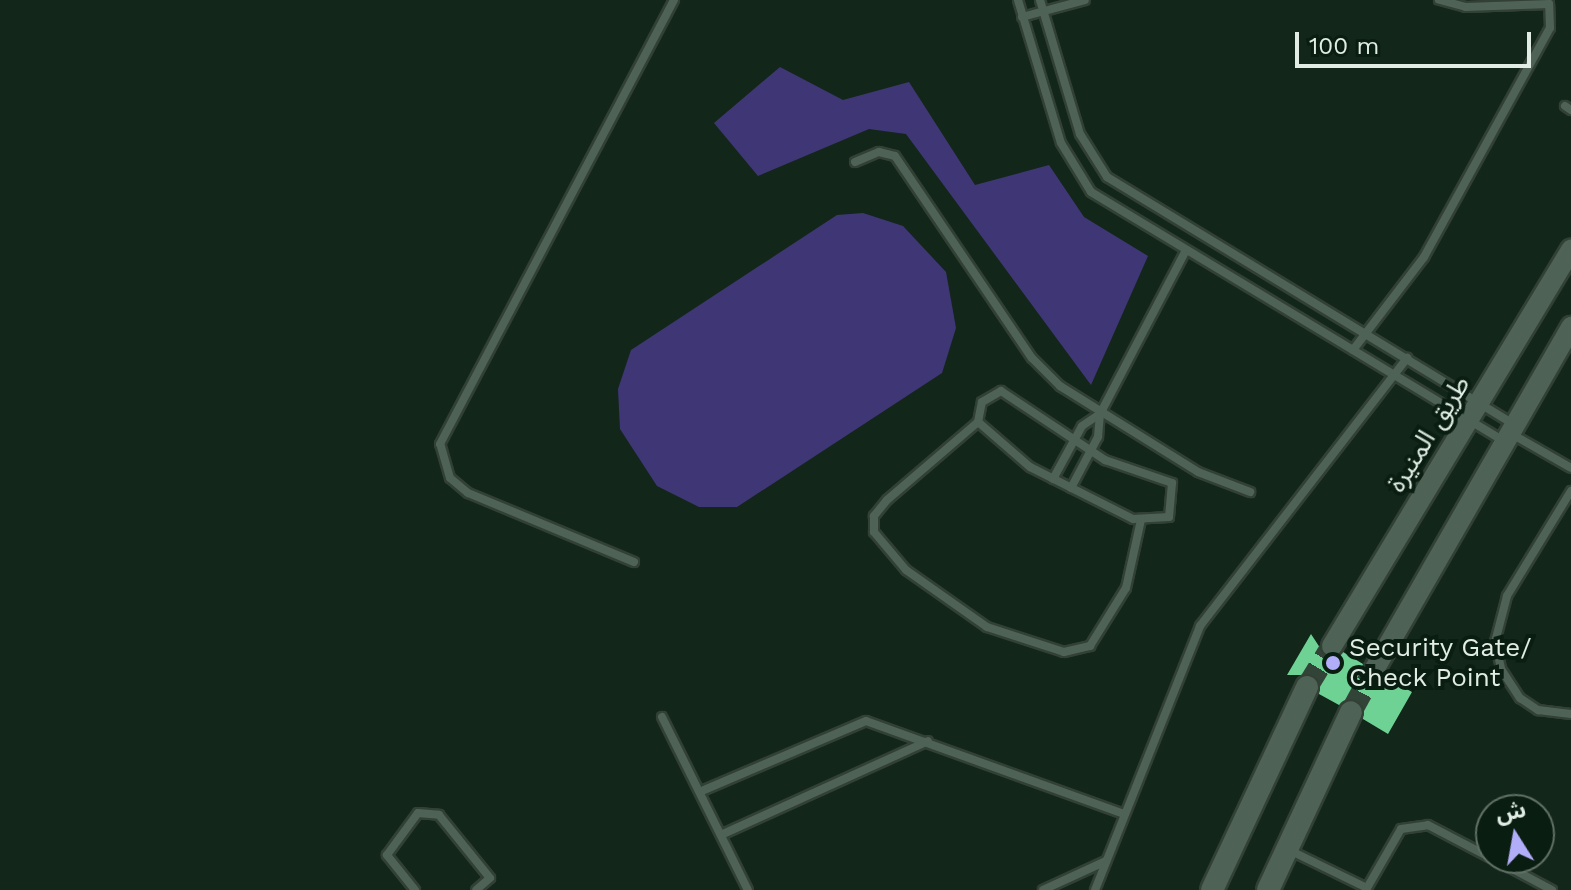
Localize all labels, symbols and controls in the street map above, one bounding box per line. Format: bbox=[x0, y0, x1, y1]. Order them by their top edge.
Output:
scale bar bbox=[1299, 16, 1535, 66]
text: 100 m bbox=[1309, 32, 1379, 60]
street label: طريق المنيرة bbox=[1381, 370, 1477, 498]
place label: Security Gate/ Check Point bbox=[1349, 632, 1532, 694]
marker: Security Gate/ Check Point bbox=[1324, 654, 1342, 672]
north arrow bbox=[1475, 794, 1555, 874]
text: ش bbox=[1494, 797, 1528, 827]

